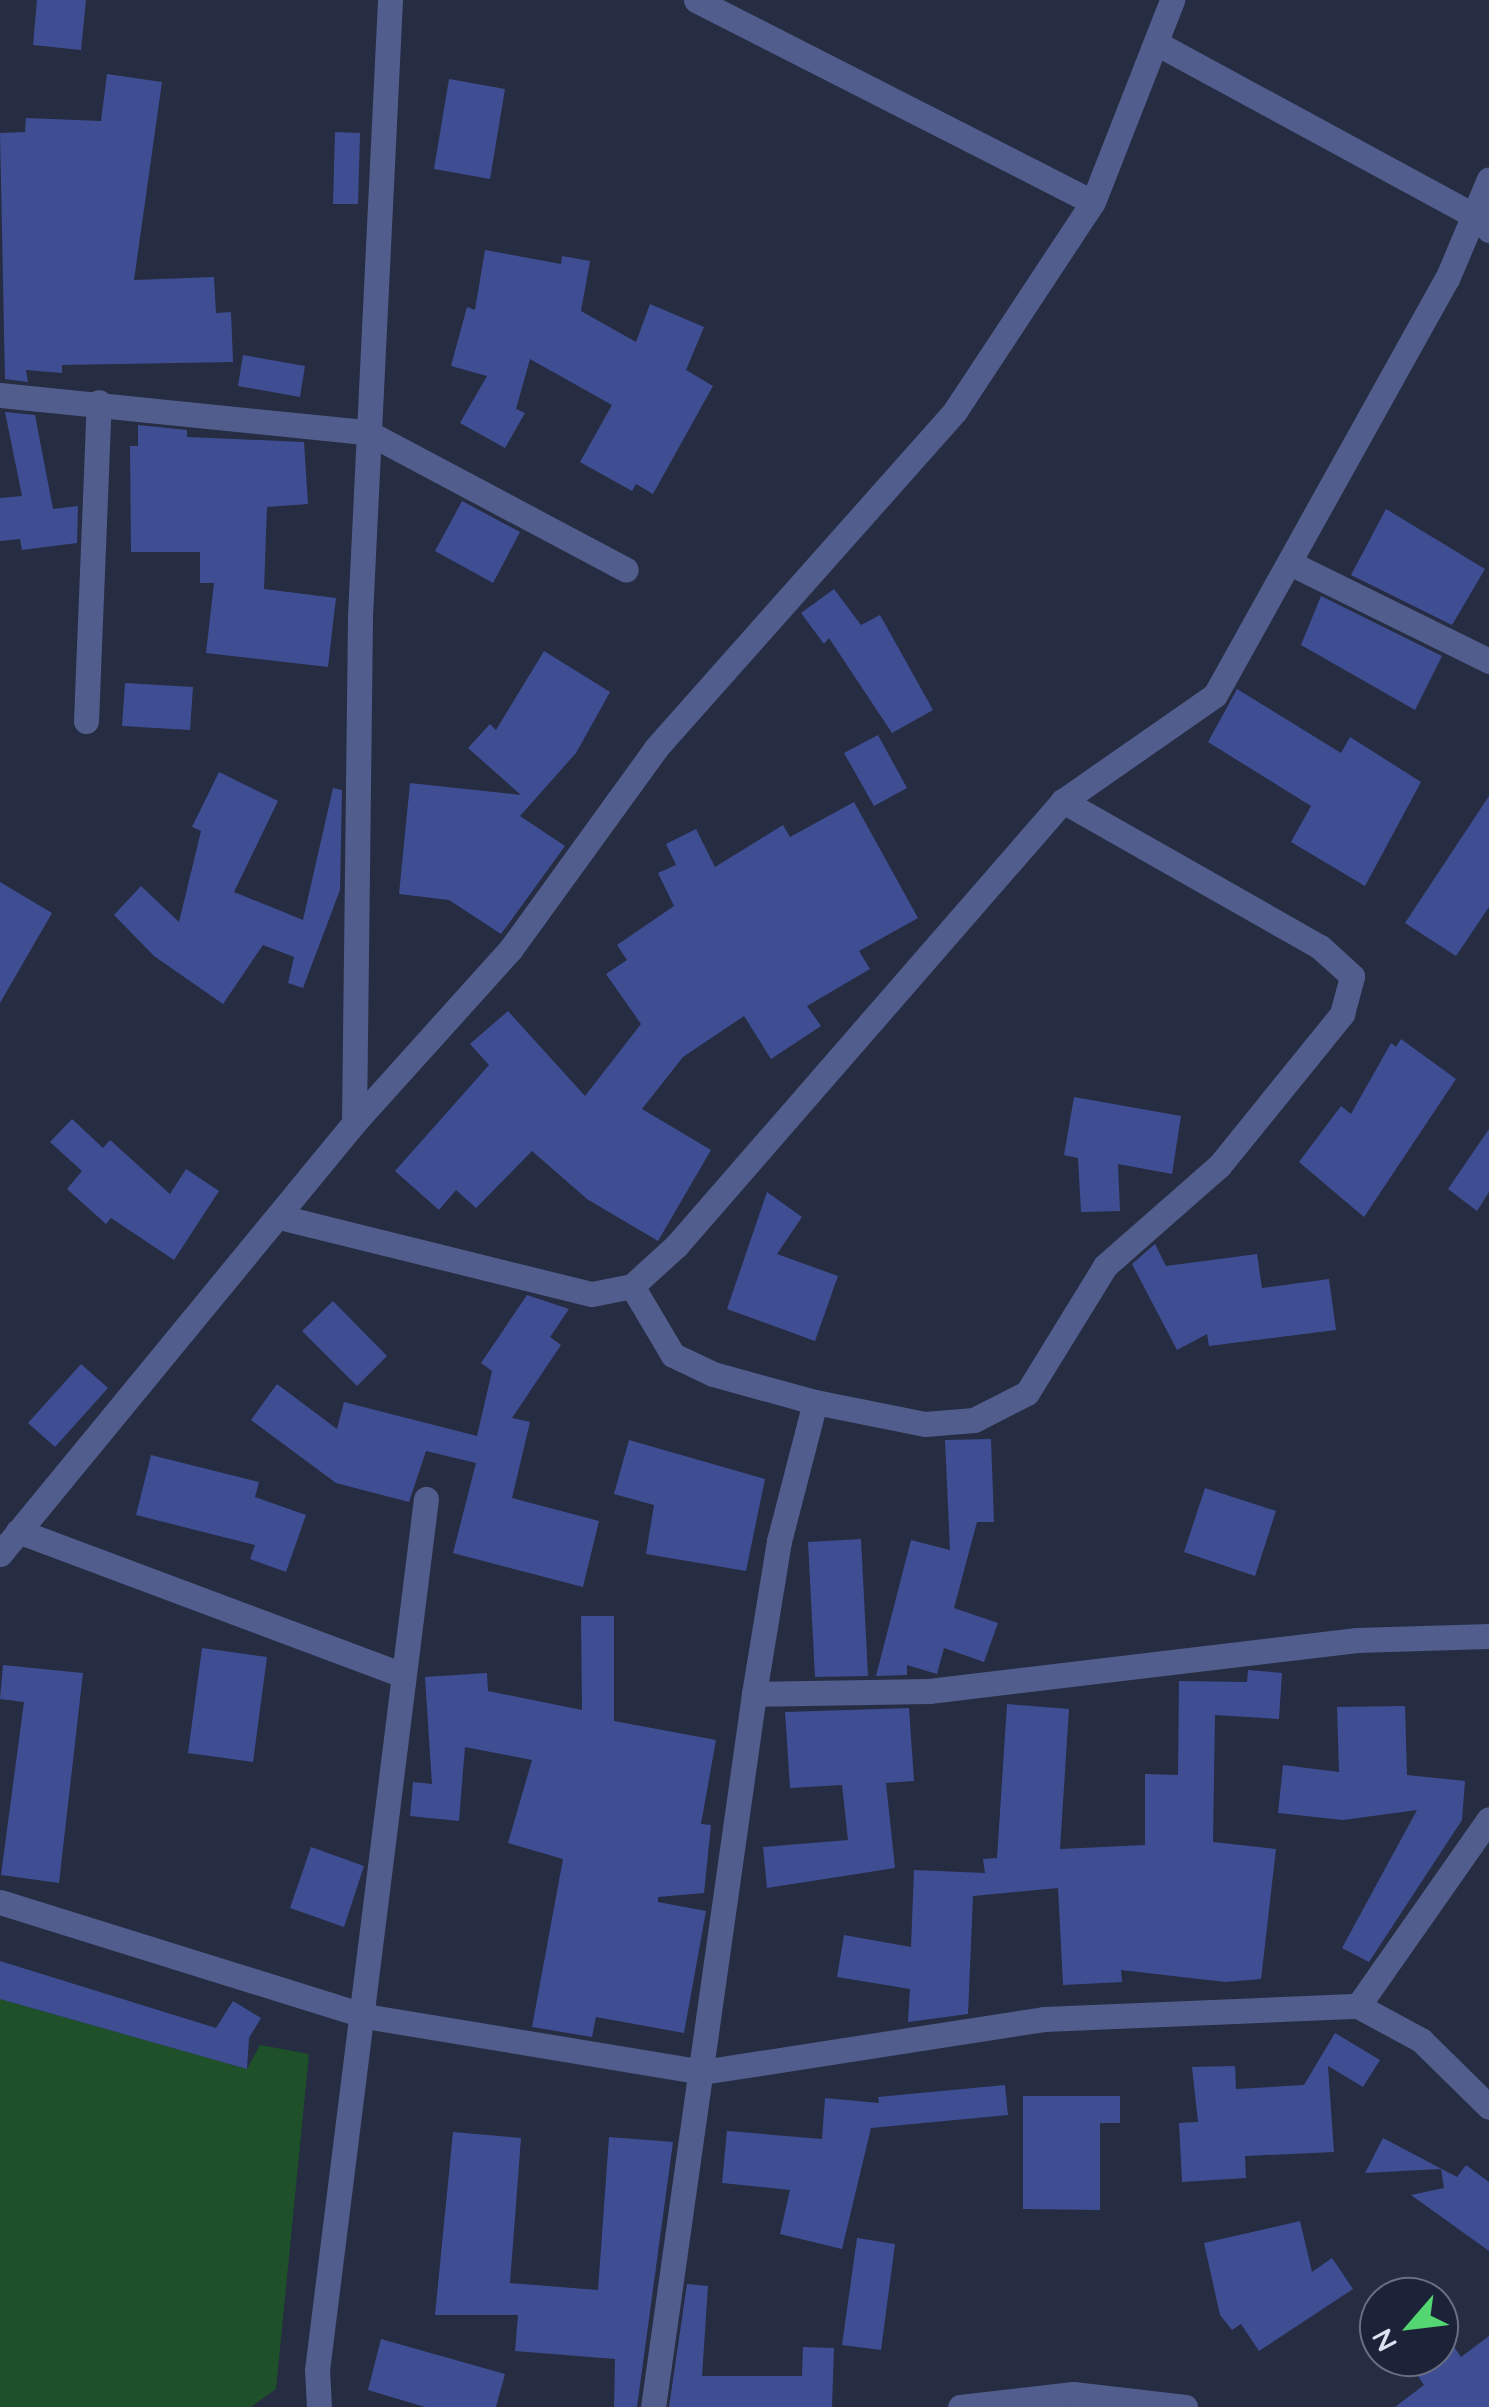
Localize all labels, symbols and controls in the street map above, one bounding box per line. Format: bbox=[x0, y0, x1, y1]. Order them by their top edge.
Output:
north arrow bbox=[1359, 2277, 1459, 2377]
text: N bbox=[1364, 2323, 1404, 2358]

